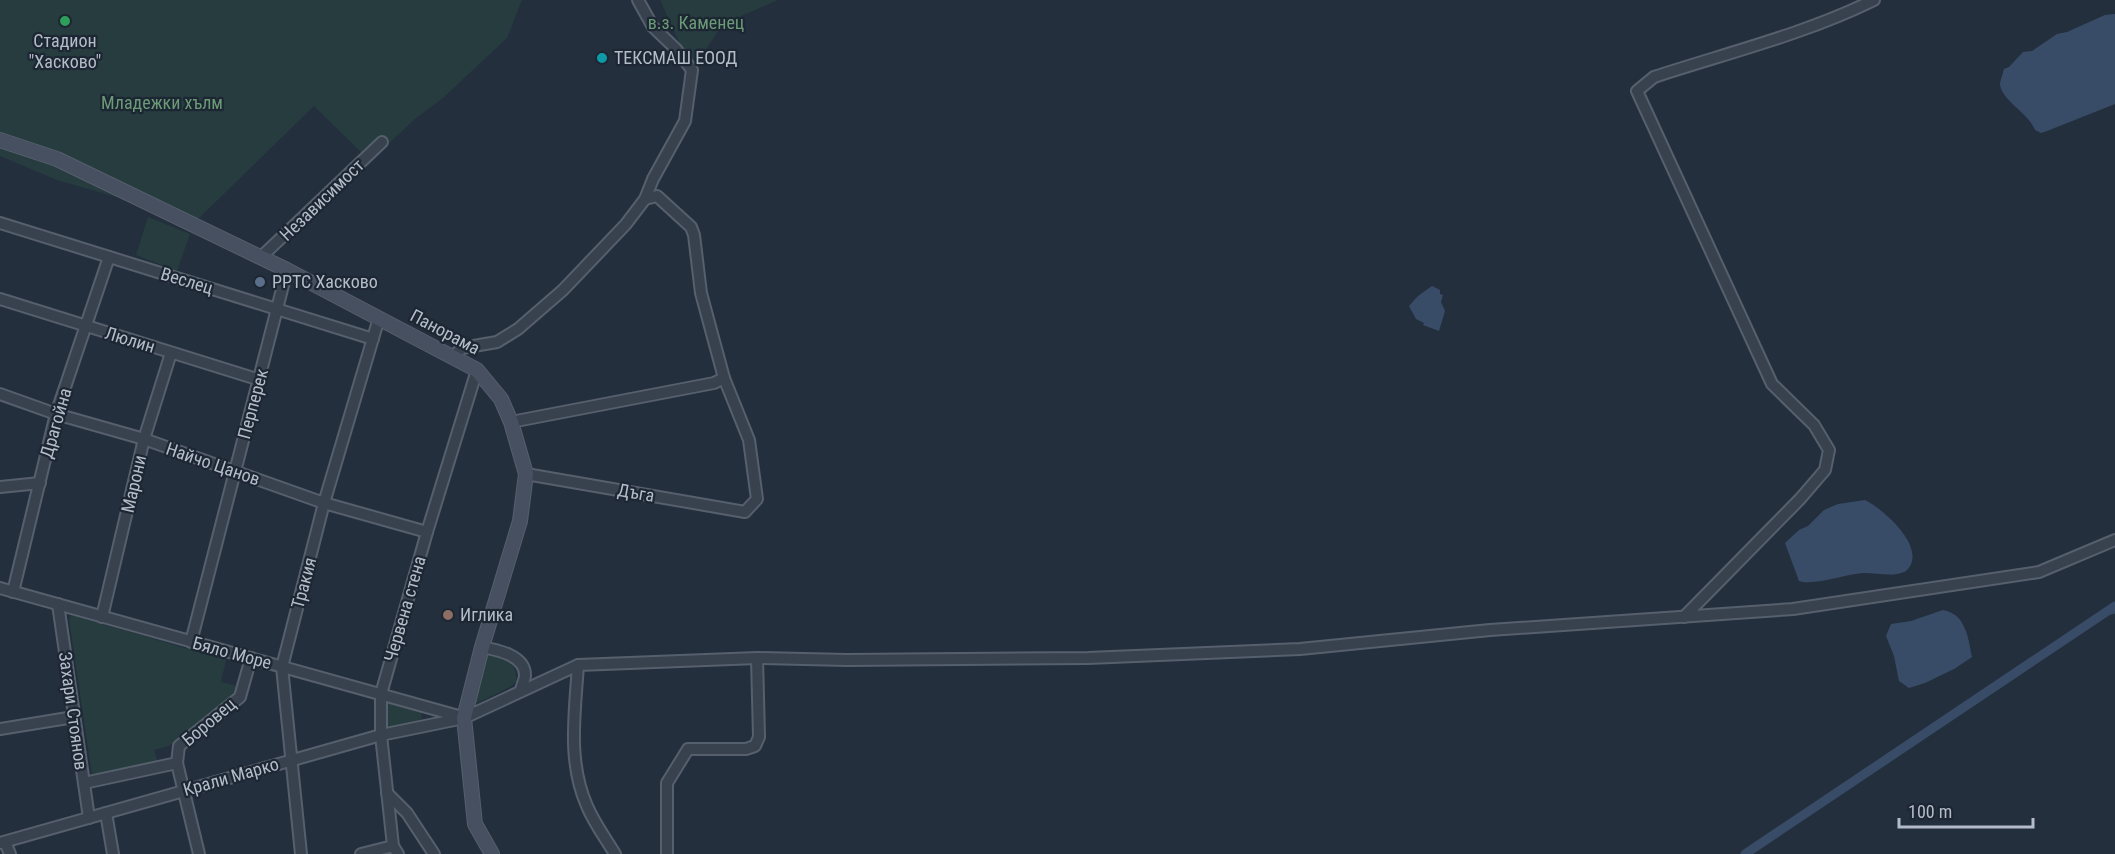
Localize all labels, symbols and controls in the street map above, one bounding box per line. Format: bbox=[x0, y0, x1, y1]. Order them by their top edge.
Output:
park label: в.з. Каменец bbox=[648, 12, 744, 33]
marker: Стадион "Хасково" bbox=[58, 14, 72, 28]
place label: Стадион "Хасково" bbox=[29, 30, 101, 72]
place label: ТЕКСМАШ ЕООД bbox=[614, 47, 738, 68]
marker: ТЕКСМАШ ЕООД bbox=[595, 51, 609, 65]
park label: Младежки хълм bbox=[101, 92, 223, 113]
street label: Независимост bbox=[275, 154, 368, 245]
street label: Веслец bbox=[158, 263, 216, 298]
place label: РРТС Хасково bbox=[272, 271, 378, 292]
marker: РРТС Хасково bbox=[253, 275, 267, 289]
street label: Панорама bbox=[407, 305, 484, 359]
street label: Люлин bbox=[103, 322, 158, 357]
street label: Перперек bbox=[233, 366, 272, 441]
street label: Драгойна bbox=[36, 385, 76, 460]
street label: Найчо Цанов bbox=[163, 438, 263, 489]
street label: Марони bbox=[117, 453, 150, 515]
street label: Дъга bbox=[616, 479, 656, 506]
street label: Червена стена bbox=[379, 554, 430, 664]
street label: Тракия bbox=[287, 555, 320, 611]
place label: Иглика bbox=[460, 604, 513, 625]
marker: Иглика bbox=[441, 608, 455, 622]
street label: Бяло Море bbox=[190, 632, 274, 673]
street label: Захари Стоянов bbox=[55, 650, 92, 771]
street label: Боровец bbox=[177, 693, 240, 750]
street label: Крали Марко bbox=[181, 753, 281, 800]
scale bar bbox=[1899, 791, 2032, 829]
text: 100 m bbox=[1908, 801, 1952, 822]

